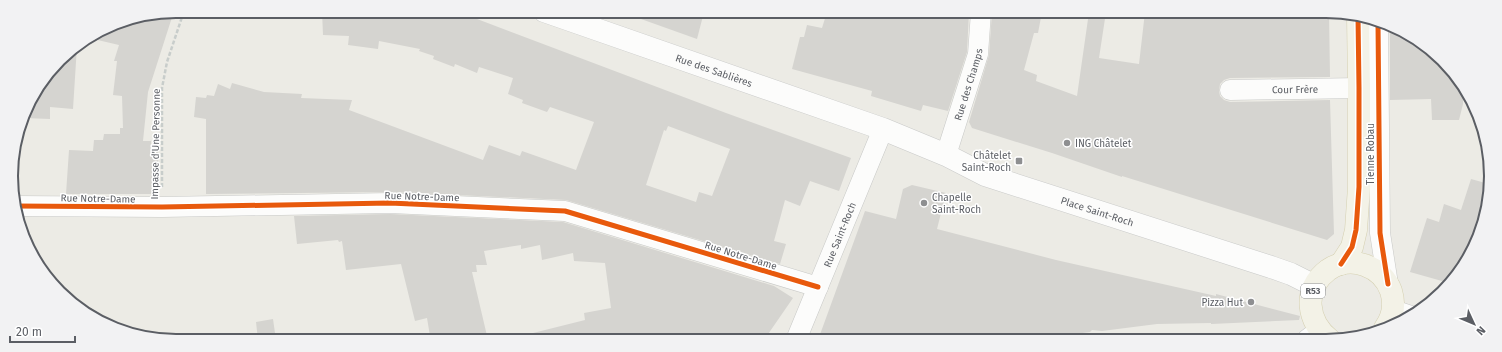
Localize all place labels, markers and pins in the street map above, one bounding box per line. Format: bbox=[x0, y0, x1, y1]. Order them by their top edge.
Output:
marker: ING Châtelet bbox=[1062, 138, 1072, 148]
place label: ING Châtelet bbox=[1075, 138, 1132, 150]
place label: Châtelet Saint-Roch bbox=[962, 150, 1011, 174]
marker: Châtelet Saint-Roch bbox=[1014, 156, 1024, 166]
place label: Chapelle Saint-Roch bbox=[932, 192, 981, 216]
marker: Chapelle Saint-Roch bbox=[919, 198, 929, 208]
place label: Pizza Hut bbox=[1201, 297, 1243, 309]
marker: Pizza Hut bbox=[1246, 297, 1256, 307]

